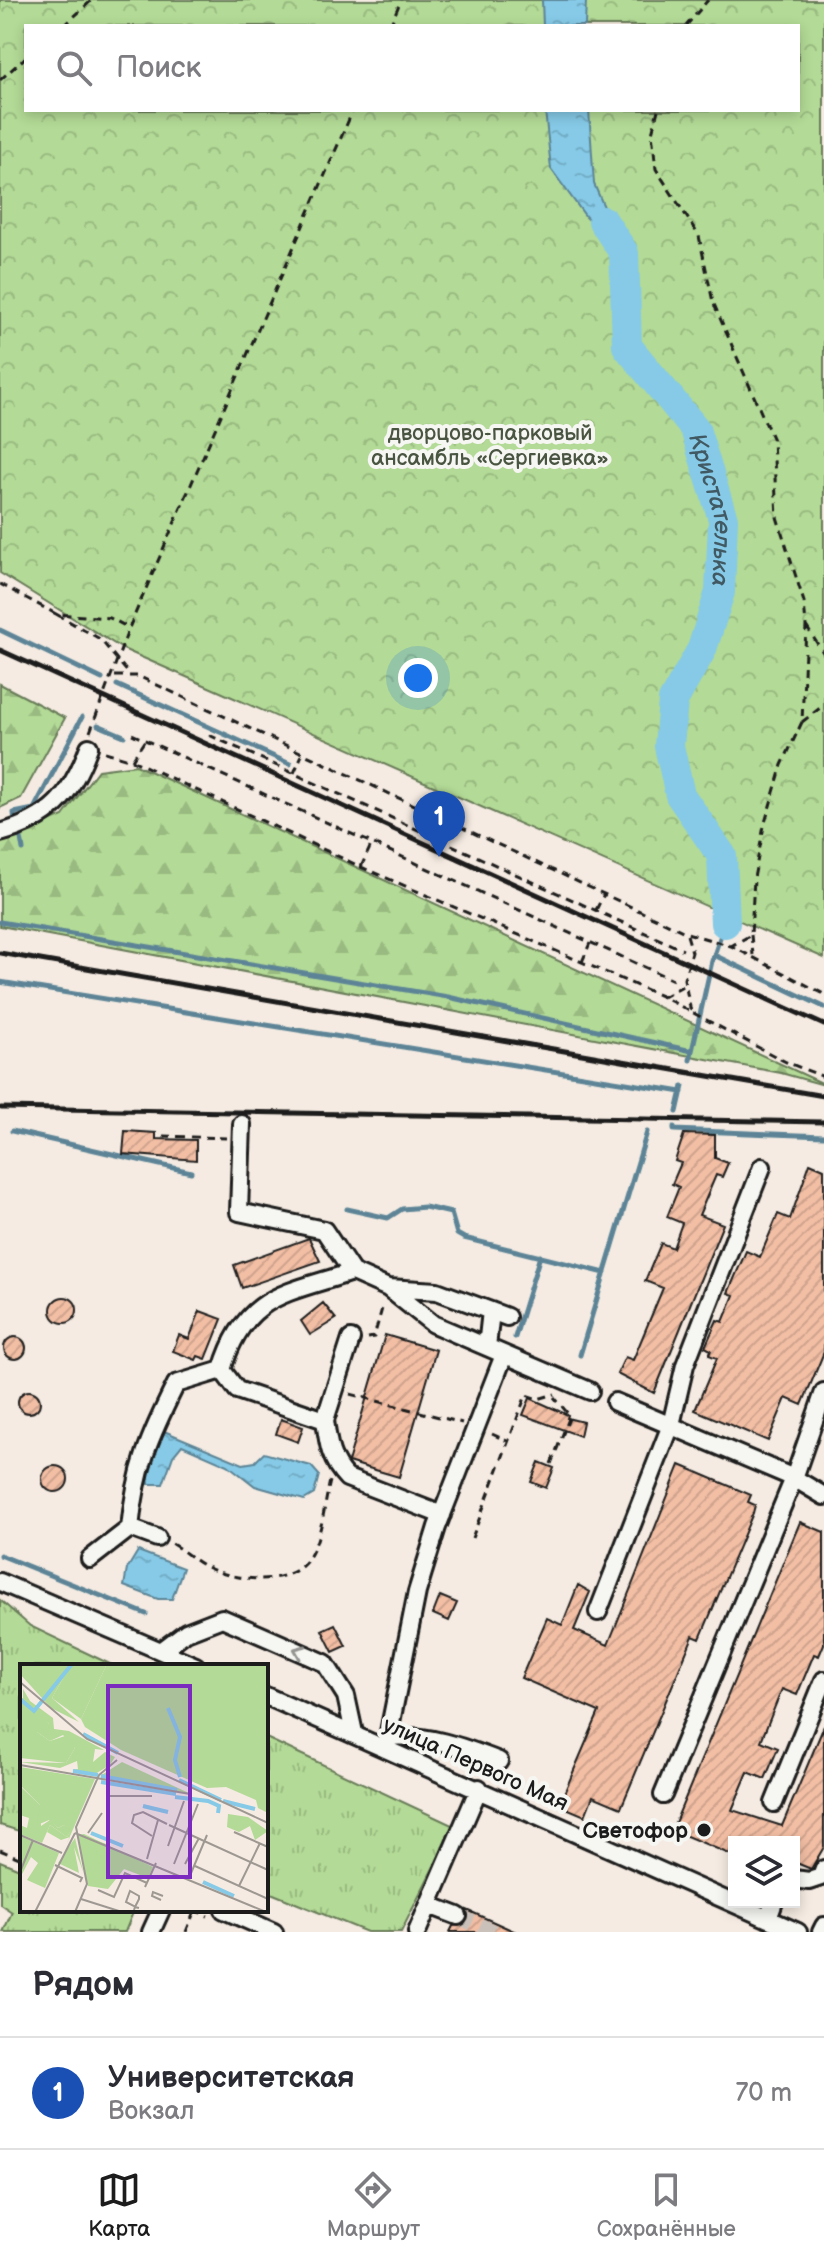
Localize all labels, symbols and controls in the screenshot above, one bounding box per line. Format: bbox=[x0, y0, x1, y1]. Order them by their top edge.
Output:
search box bbox=[24, 24, 800, 112]
icon: search bbox=[52, 46, 96, 90]
text: Поиск bbox=[116, 50, 202, 86]
park label: дворцово-парковый ансамбль «Сергиевка» bbox=[371, 420, 609, 472]
water label: Кристателька bbox=[682, 430, 737, 587]
your location bbox=[398, 658, 438, 698]
pin: 1 bbox=[413, 791, 465, 857]
one-way arrow bbox=[292, 1645, 307, 1661]
inset map bbox=[20, 1664, 268, 1912]
street label: улица Первого Мая bbox=[379, 1711, 572, 1817]
place label: Светофор bbox=[583, 1818, 688, 1845]
marker: Светофор bbox=[695, 1821, 713, 1839]
map controls bbox=[728, 1836, 800, 1908]
button: layers bbox=[728, 1836, 800, 1908]
text: Рядом bbox=[32, 1964, 134, 2005]
text: Университетская bbox=[108, 2060, 354, 2096]
text: 1 bbox=[53, 2078, 63, 2109]
text: 70 m bbox=[735, 2078, 792, 2109]
text: Вокзал bbox=[108, 2096, 195, 2127]
tab: Карта bbox=[88, 2168, 150, 2243]
tab: Маршрут bbox=[327, 2168, 420, 2243]
tab: Сохранённые bbox=[597, 2168, 736, 2243]

